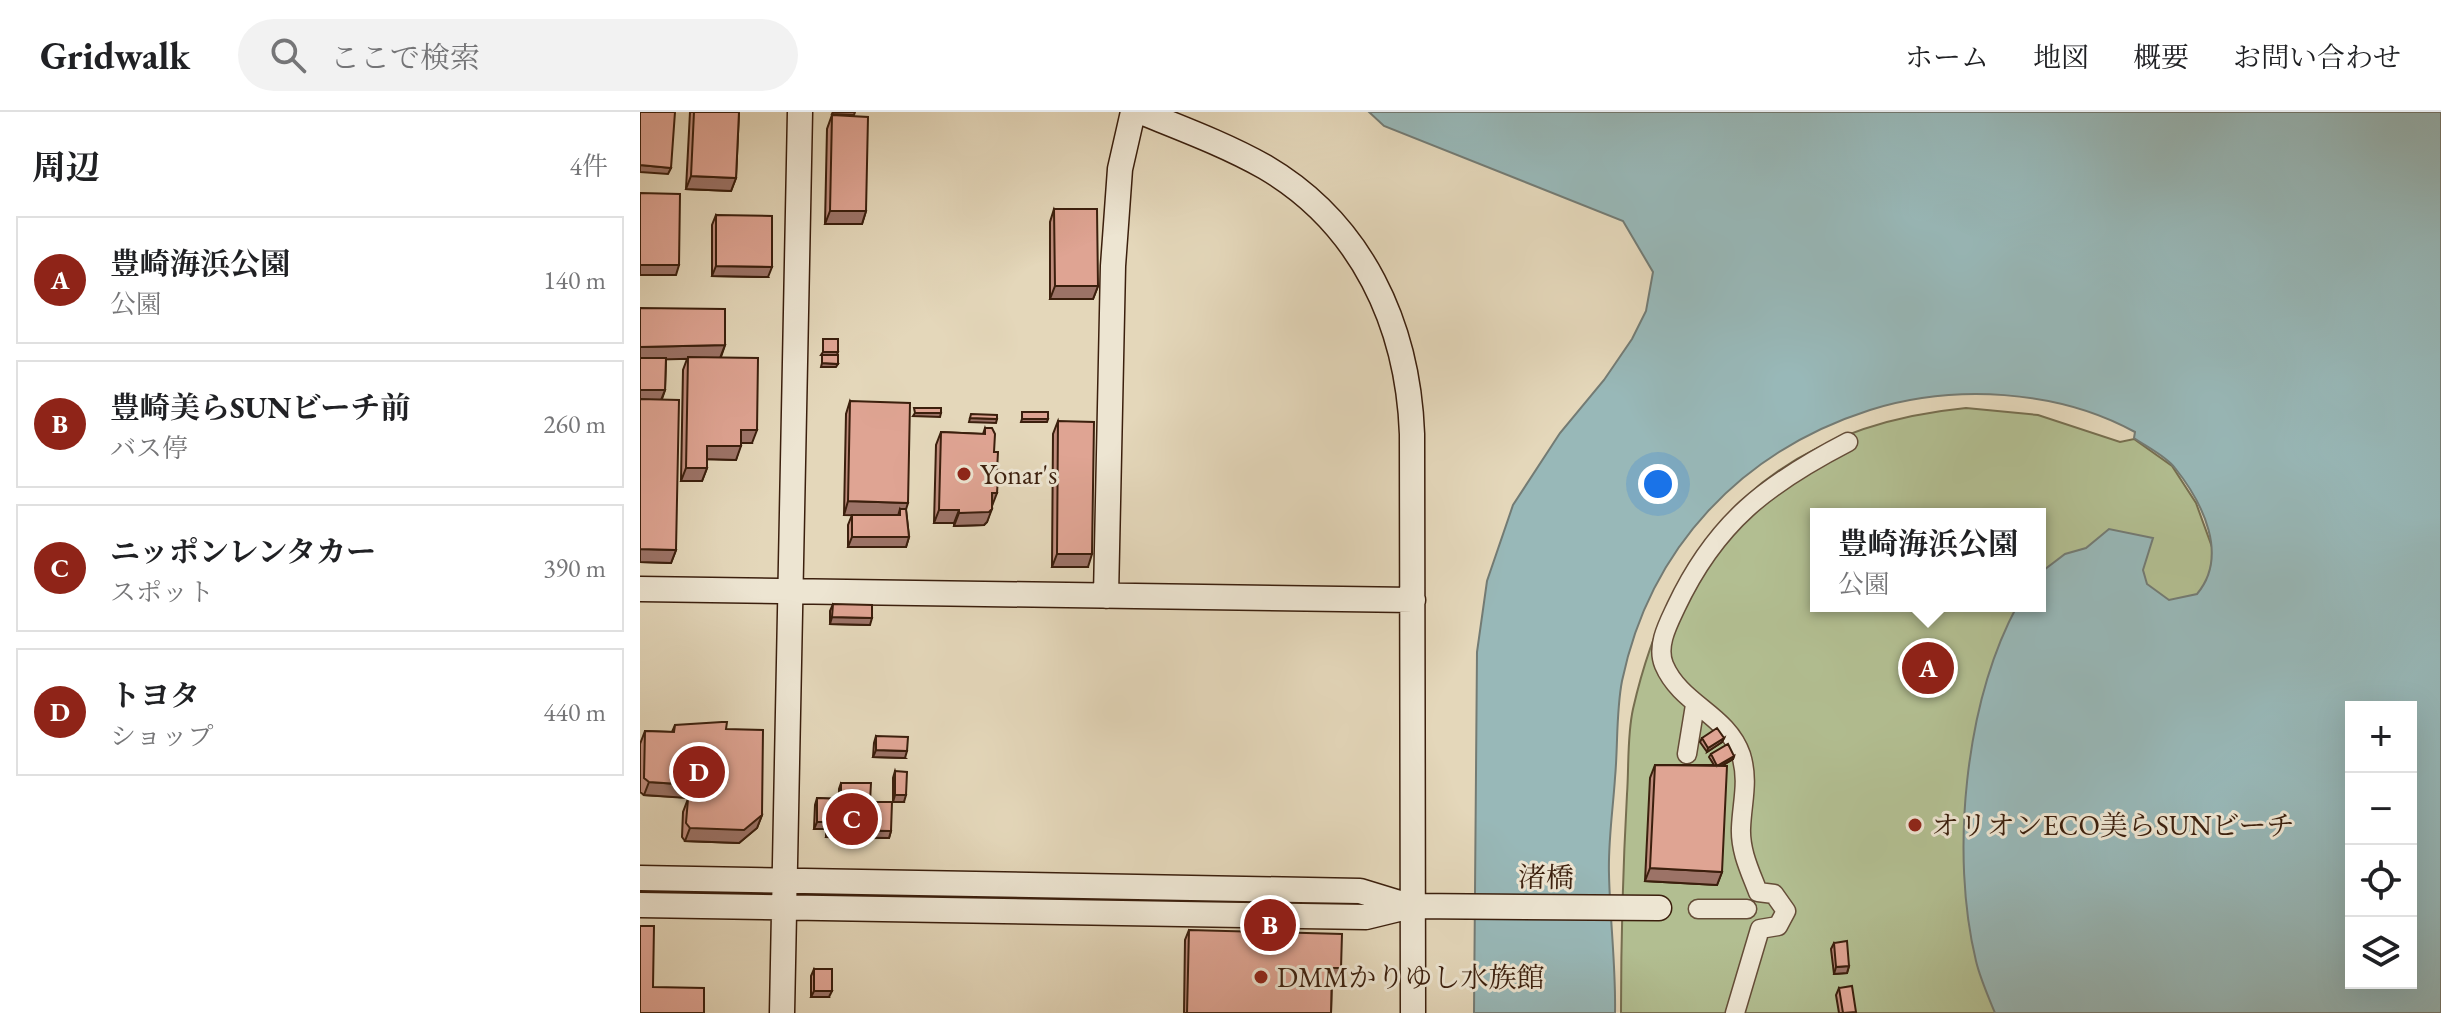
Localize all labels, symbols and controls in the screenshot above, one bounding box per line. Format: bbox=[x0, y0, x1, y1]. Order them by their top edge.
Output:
search box bbox=[238, 19, 798, 91]
text: Gridwalk bbox=[40, 31, 190, 80]
icon: search bbox=[266, 33, 310, 77]
text: ここで検索 bbox=[330, 38, 480, 77]
text: ホーム bbox=[1905, 39, 1989, 75]
text: 地図 bbox=[2033, 39, 2089, 75]
text: 概要 bbox=[2133, 39, 2189, 75]
text: お問い合わせ bbox=[2233, 39, 2401, 75]
text: 周辺 bbox=[32, 145, 100, 189]
text: 4件 bbox=[570, 149, 608, 183]
text: 豊崎海浜公園 bbox=[110, 244, 290, 283]
text: A bbox=[51, 263, 69, 297]
text: 140 m bbox=[543, 263, 606, 297]
text: 公園 bbox=[110, 287, 162, 321]
text: 豊崎美らSUNビーチ前 bbox=[110, 388, 410, 427]
text: B bbox=[52, 407, 68, 441]
text: 260 m bbox=[543, 407, 606, 441]
text: バス停 bbox=[110, 431, 188, 465]
place label: Yonar's bbox=[980, 456, 1057, 492]
your location bbox=[1638, 464, 1678, 504]
marker: Yonar's bbox=[955, 465, 973, 483]
popup bbox=[1810, 508, 2046, 612]
text: 豊崎海浜公園 bbox=[1838, 524, 2018, 563]
text: ニッポンレンタカー bbox=[110, 532, 376, 571]
text: C bbox=[51, 551, 69, 585]
text: 390 m bbox=[543, 551, 606, 585]
text: 公園 bbox=[1838, 567, 1890, 601]
text: スポット bbox=[110, 575, 214, 609]
pin: A bbox=[1902, 638, 1954, 698]
text: トヨタ bbox=[110, 676, 200, 715]
text: D bbox=[50, 695, 70, 729]
text: 440 m bbox=[543, 695, 606, 729]
map controls bbox=[2345, 701, 2417, 989]
button: + bbox=[2345, 701, 2417, 773]
text: ショップ bbox=[110, 719, 213, 753]
pin: D bbox=[673, 742, 725, 802]
button: − bbox=[2345, 773, 2417, 845]
pin: C bbox=[826, 789, 878, 849]
place label: オリオンECO美らSUNビーチ bbox=[1931, 807, 2295, 843]
marker: オリオンECO美らSUNビーチ bbox=[1906, 816, 1924, 834]
button: locate bbox=[2345, 845, 2417, 917]
street label: 渚橋 bbox=[1518, 859, 1574, 895]
pin: B bbox=[1244, 895, 1296, 955]
button: layers bbox=[2345, 917, 2417, 989]
place label: DMMかりゆし水族館 bbox=[1277, 959, 1545, 995]
marker: DMMかりゆし水族館 bbox=[1252, 968, 1270, 986]

